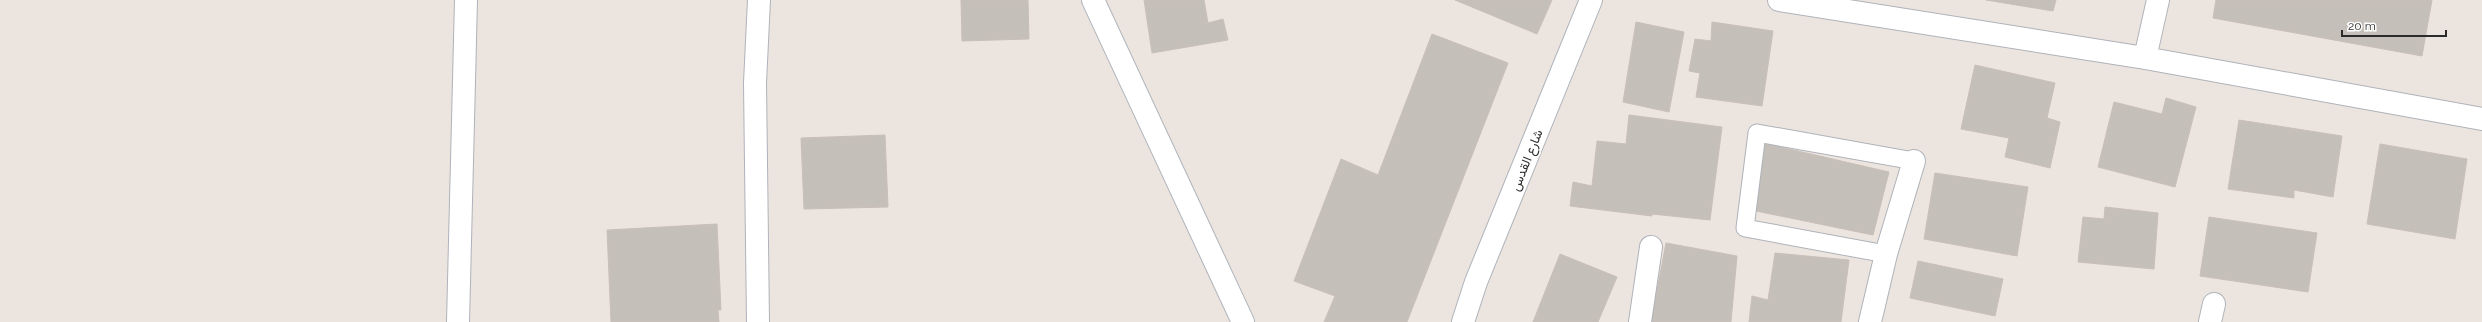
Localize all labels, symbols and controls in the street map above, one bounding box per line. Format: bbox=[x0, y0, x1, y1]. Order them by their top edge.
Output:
scale bar bbox=[2342, 12, 2446, 38]
text: 20 m bbox=[2348, 19, 2376, 33]
street label: شارع القدس bbox=[1507, 127, 1547, 194]

